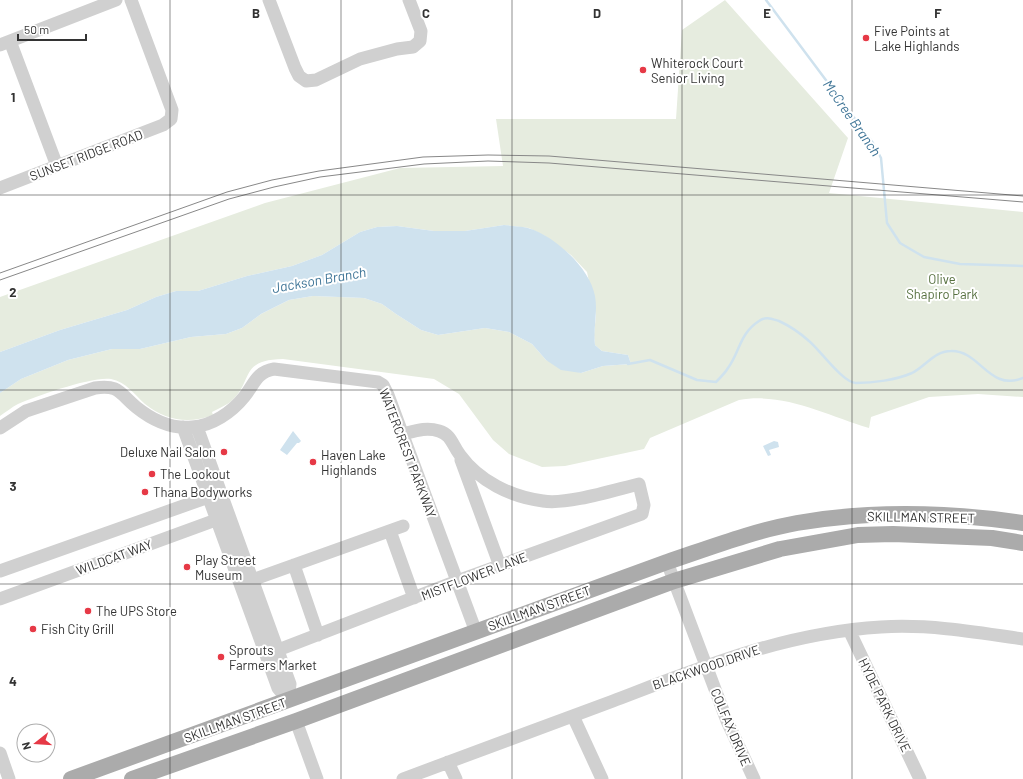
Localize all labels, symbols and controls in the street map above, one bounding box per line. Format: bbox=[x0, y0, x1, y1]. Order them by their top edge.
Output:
text: B bbox=[252, 5, 260, 21]
text: C bbox=[422, 5, 430, 21]
text: D bbox=[593, 5, 601, 21]
text: E bbox=[763, 5, 771, 21]
text: F bbox=[934, 5, 942, 21]
scale bar bbox=[18, 16, 86, 42]
text: 50 m bbox=[24, 22, 49, 36]
place label: Five Points at Lake Highlands bbox=[874, 23, 960, 54]
marker: Five Points at Lake Highlands bbox=[861, 33, 871, 43]
place label: Whiterock Court Senior Living bbox=[651, 55, 743, 86]
marker: Whiterock Court Senior Living bbox=[638, 65, 648, 75]
water label: McCree Branch bbox=[820, 76, 885, 159]
text: 1 bbox=[11, 89, 15, 105]
street label: SUNSET RIDGE ROAD bbox=[27, 126, 145, 184]
water label: Jackson Branch bbox=[270, 263, 367, 296]
park label: Olive Shapiro Park bbox=[906, 271, 978, 302]
text: 2 bbox=[9, 284, 17, 300]
street label: WATERCREST PARKWAY bbox=[376, 386, 440, 520]
place label: Deluxe Nail Salon bbox=[120, 444, 216, 460]
marker: Deluxe Nail Salon bbox=[219, 447, 229, 457]
place label: Haven Lake Highlands bbox=[321, 447, 386, 478]
marker: Haven Lake Highlands bbox=[308, 457, 318, 467]
place label: The Lookout bbox=[160, 466, 230, 482]
marker: The Lookout bbox=[147, 469, 157, 479]
text: 3 bbox=[9, 478, 17, 494]
place label: Thana Bodyworks bbox=[153, 484, 252, 500]
marker: Thana Bodyworks bbox=[140, 487, 150, 497]
street label: SKILLMAN STREET bbox=[867, 508, 975, 526]
street label: WILDCAT WAY bbox=[74, 536, 154, 578]
street label: MISTFLOWER LANE bbox=[419, 548, 529, 604]
place label: Play Street Museum bbox=[195, 552, 256, 583]
marker: Play Street Museum bbox=[182, 562, 192, 572]
street label: SKILLMAN STREET bbox=[485, 582, 593, 634]
place label: The UPS Store bbox=[96, 603, 177, 619]
marker: The UPS Store bbox=[83, 606, 93, 616]
place label: Fish City Grill bbox=[41, 621, 114, 637]
marker: Fish City Grill bbox=[28, 624, 38, 634]
street label: BLACKWOOD DRIVE bbox=[650, 641, 762, 693]
place label: Sprouts Farmers Market bbox=[229, 642, 317, 673]
marker: Sprouts Farmers Market bbox=[216, 652, 226, 662]
street label: HYDE PARK DRIVE bbox=[855, 655, 915, 755]
text: 4 bbox=[9, 673, 17, 689]
street label: COLFAX DRIVE bbox=[707, 686, 755, 768]
street label: SKILLMAN STREET bbox=[181, 694, 289, 746]
north arrow bbox=[16, 723, 56, 763]
text: N bbox=[19, 741, 33, 751]

